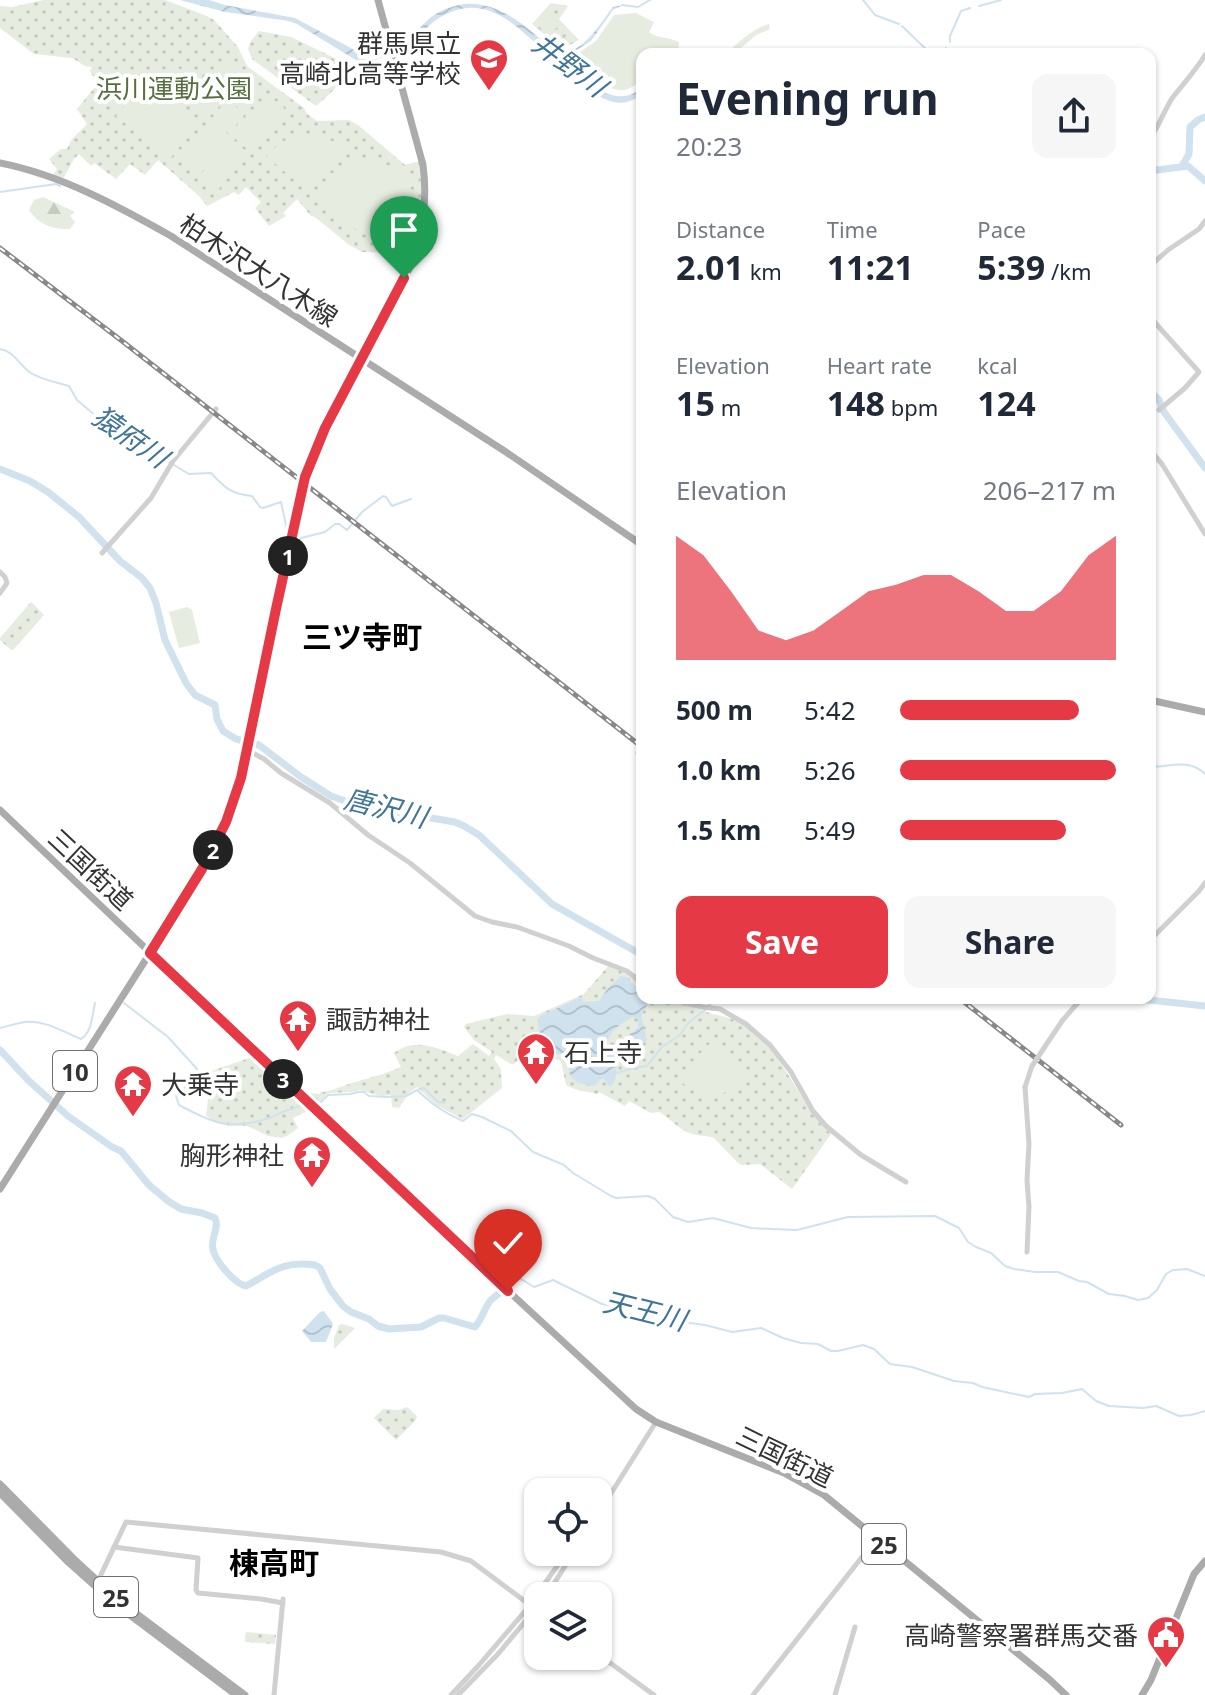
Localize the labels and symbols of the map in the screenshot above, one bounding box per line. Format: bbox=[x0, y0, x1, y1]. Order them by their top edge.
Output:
water label: 井野川 bbox=[525, 24, 617, 106]
place label: 群馬県立 高崎北高等学校 bbox=[279, 25, 461, 91]
school or university icon: 群馬県立 高崎北高等学校 bbox=[468, 37, 510, 92]
park label: 浜川運動公園 bbox=[96, 70, 252, 106]
pin bbox=[370, 196, 438, 278]
street label: 柏木沢大八木線 bbox=[173, 205, 345, 335]
water label: 猿府川 bbox=[86, 396, 179, 477]
pin: 1 bbox=[268, 536, 308, 576]
district label: 三ツ寺町 bbox=[302, 616, 422, 657]
water label: 唐沢川 bbox=[341, 778, 434, 836]
street label: 三国街道 bbox=[41, 820, 141, 918]
pin: 2 bbox=[193, 830, 233, 870]
temple icon: 諏訪神社 bbox=[277, 998, 319, 1053]
place label: 諏訪神社 bbox=[326, 1001, 430, 1037]
temple icon: 石上寺 bbox=[515, 1031, 557, 1086]
place label: 石上寺 bbox=[564, 1034, 642, 1070]
road number: 10 bbox=[53, 1051, 97, 1091]
pin: 3 bbox=[263, 1059, 303, 1099]
temple icon: 大乗寺 bbox=[112, 1063, 154, 1118]
place label: 大乗寺 bbox=[161, 1066, 239, 1102]
temple icon: 胸形神社 bbox=[291, 1134, 333, 1189]
place label: 胸形神社 bbox=[180, 1137, 284, 1173]
pin bbox=[474, 1209, 542, 1291]
water label: 天王川 bbox=[600, 1281, 693, 1339]
street label: 三国街道 bbox=[730, 1417, 840, 1495]
road number: 25 bbox=[862, 1524, 906, 1564]
district label: 棟高町 bbox=[229, 1542, 319, 1583]
road number: 25 bbox=[94, 1577, 138, 1617]
public building icon: 高崎警察署群馬交番 bbox=[1145, 1614, 1187, 1669]
place label: 高崎警察署群馬交番 bbox=[904, 1617, 1138, 1653]

